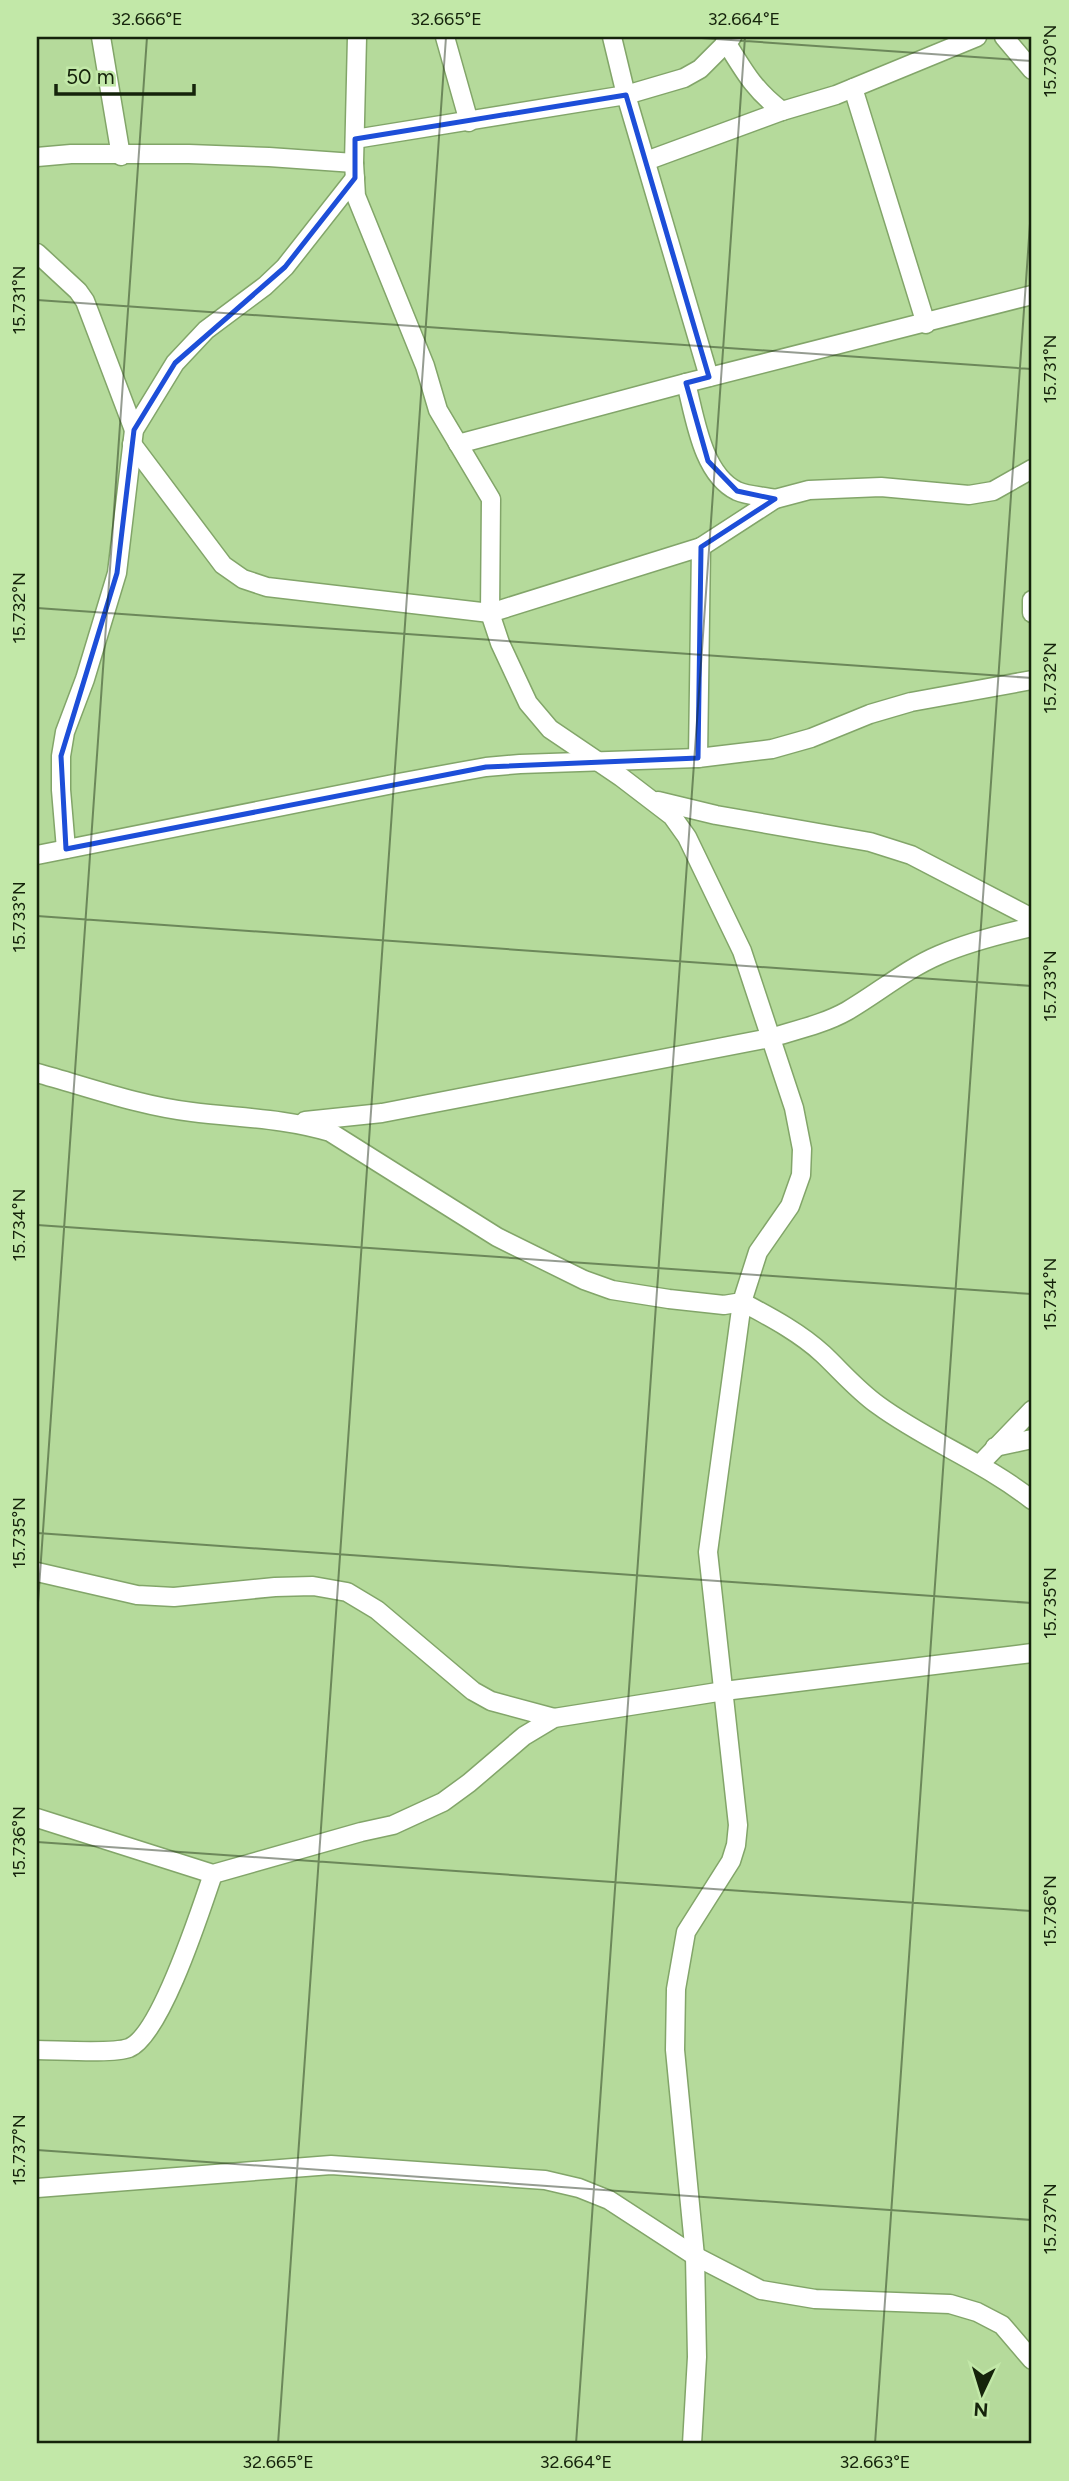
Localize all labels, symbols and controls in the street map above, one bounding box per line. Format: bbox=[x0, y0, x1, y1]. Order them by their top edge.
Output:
text: 32.666°E bbox=[111, 8, 183, 30]
text: 32.665°E bbox=[410, 8, 482, 30]
text: 32.664°E bbox=[708, 8, 780, 30]
text: 15.730°N bbox=[1039, 24, 1061, 98]
scale bar bbox=[56, 52, 194, 96]
text: 50 m bbox=[66, 64, 115, 89]
text: 15.731°N bbox=[8, 266, 30, 335]
text: 15.731°N bbox=[1039, 335, 1061, 404]
text: 15.732°N bbox=[8, 572, 30, 644]
text: 15.732°N bbox=[1039, 642, 1061, 714]
text: 15.733°N bbox=[8, 881, 30, 953]
text: 15.733°N bbox=[1039, 950, 1061, 1022]
text: 15.734°N bbox=[8, 1189, 30, 1261]
text: 15.734°N bbox=[1039, 1258, 1061, 1330]
text: 15.735°N bbox=[8, 1497, 30, 1569]
text: 15.735°N bbox=[1039, 1567, 1061, 1639]
text: 15.736°N bbox=[8, 1806, 30, 1878]
text: 15.736°N bbox=[1039, 1875, 1061, 1947]
text: 15.737°N bbox=[8, 2114, 30, 2186]
text: 15.737°N bbox=[1039, 2183, 1061, 2255]
north arrow bbox=[946, 2358, 1016, 2428]
text: N bbox=[973, 2397, 989, 2421]
text: 32.665°E bbox=[242, 2451, 314, 2473]
text: 32.664°E bbox=[540, 2451, 612, 2473]
text: 32.663°E bbox=[839, 2451, 911, 2473]

